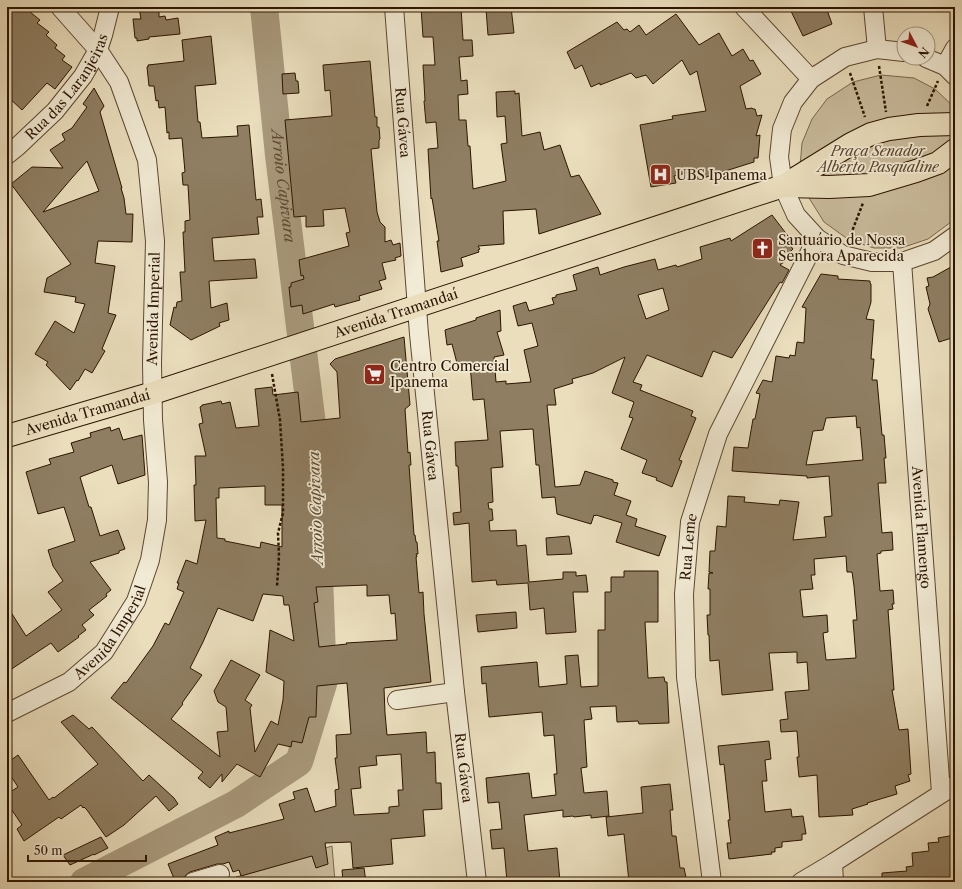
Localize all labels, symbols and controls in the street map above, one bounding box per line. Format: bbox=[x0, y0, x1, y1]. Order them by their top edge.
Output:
north arrow bbox=[896, 26, 936, 66]
street label: Rua das Laranjeiras bbox=[21, 31, 112, 144]
text: N bbox=[915, 44, 932, 61]
street label: Rua Gávea bbox=[391, 87, 415, 159]
water label: Arroio Capivara bbox=[267, 127, 300, 244]
park label: Praça Senador Alberto Pasqualine bbox=[815, 142, 940, 176]
hospital icon: UBS Ipanema bbox=[648, 162, 674, 188]
place label: UBS Ipanema bbox=[676, 166, 767, 184]
place label: Santuário de Nossa Senhora Aparecida bbox=[778, 231, 906, 265]
church icon: Santuário de Nossa Senhora Aparecida bbox=[750, 235, 776, 261]
street label: Avenida Imperial bbox=[143, 252, 164, 367]
street label: Avenida Tramandaí bbox=[331, 284, 460, 342]
place label: Centro Comercial Ipanema bbox=[390, 357, 510, 391]
supermarket icon: Centro Comercial Ipanema bbox=[361, 361, 387, 387]
street label: Avenida Tramandaí bbox=[22, 385, 152, 439]
street label: Rua Gávea bbox=[418, 409, 443, 482]
water label: Arroio Capivara bbox=[304, 451, 327, 567]
street label: Avenida Flamengo bbox=[908, 464, 935, 589]
street label: Rua Leme bbox=[676, 511, 701, 581]
street label: Avenida Imperial bbox=[69, 583, 150, 684]
street label: Rua Gávea bbox=[451, 732, 477, 804]
scale bar bbox=[28, 837, 146, 863]
text: 50 m bbox=[34, 843, 63, 858]

